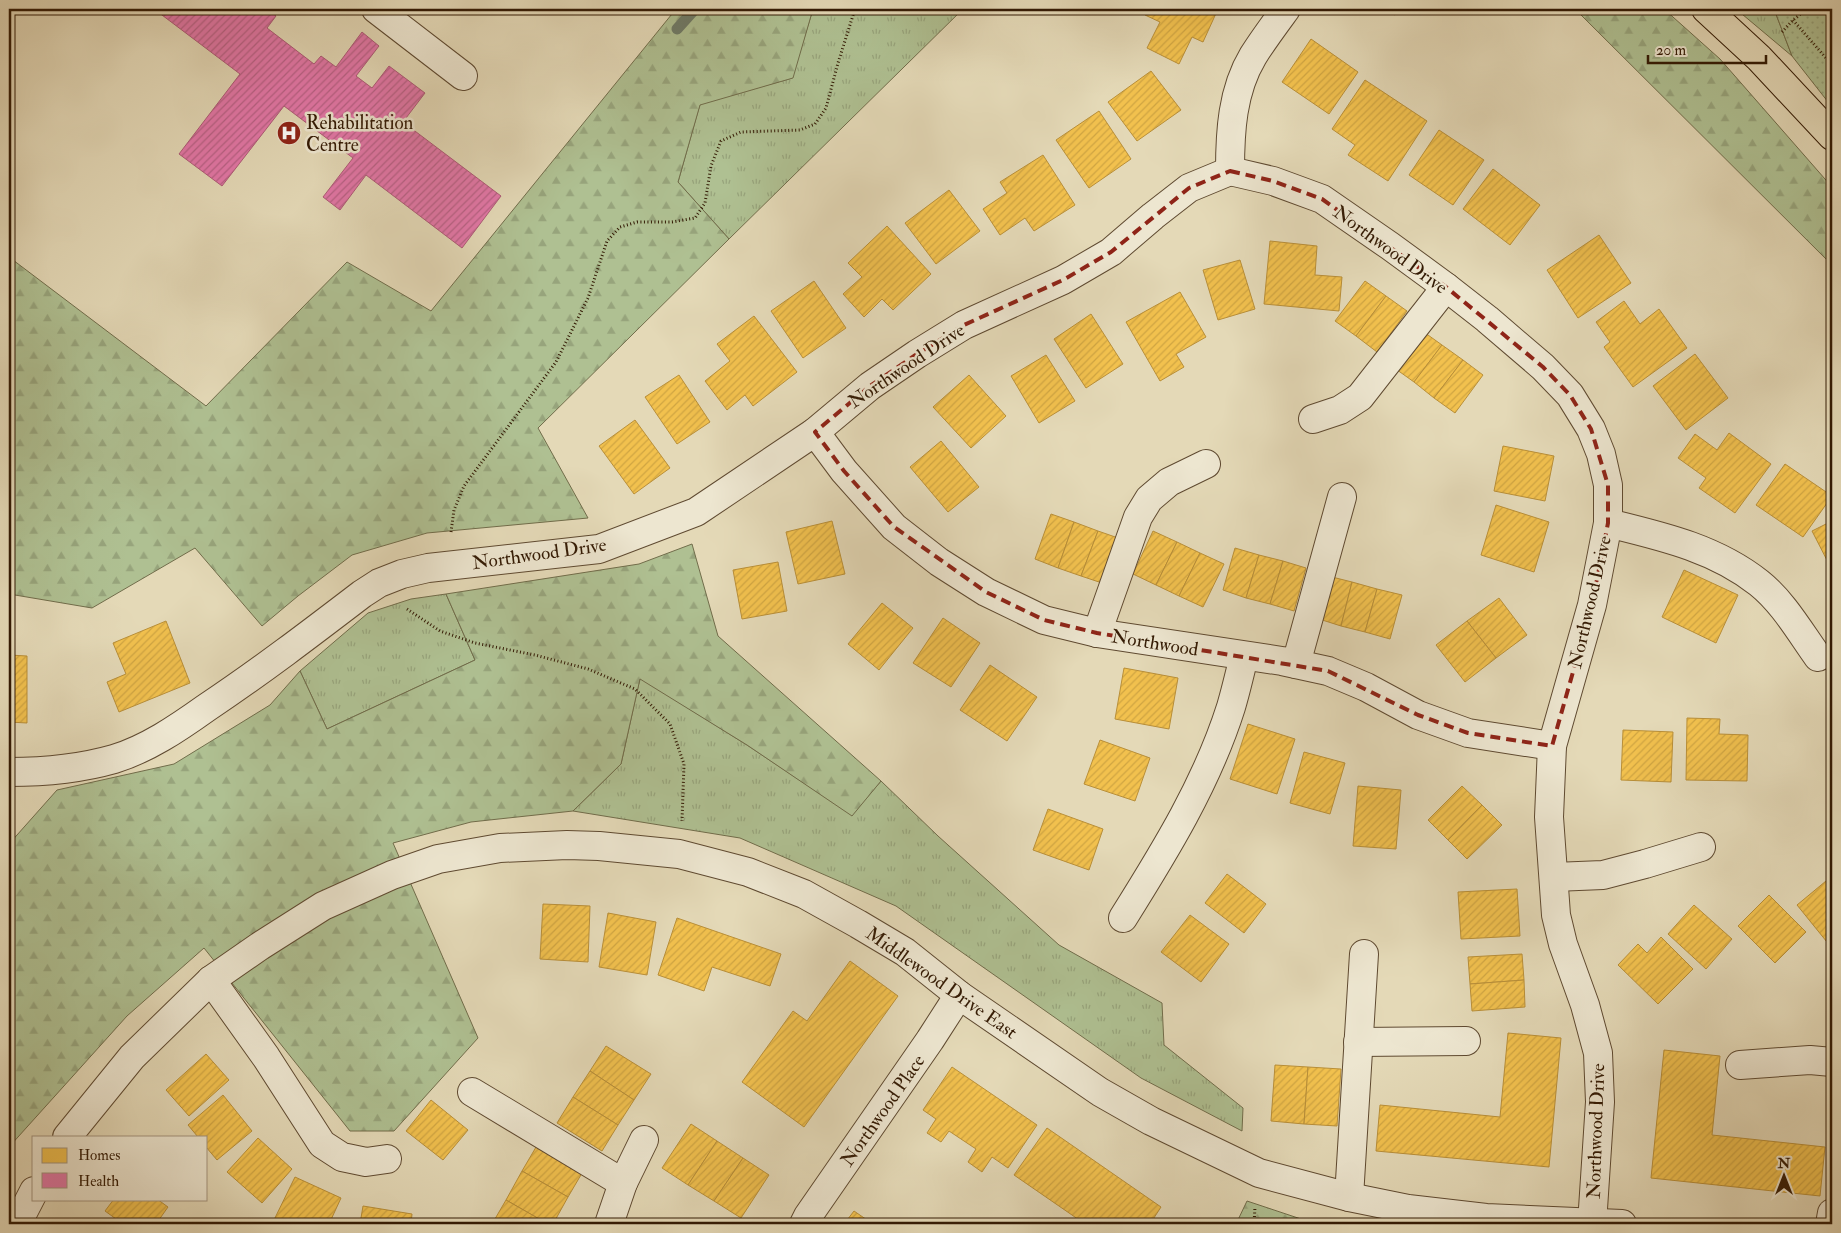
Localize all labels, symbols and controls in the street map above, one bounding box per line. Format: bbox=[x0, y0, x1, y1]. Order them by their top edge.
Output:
scale bar bbox=[1648, 32, 1766, 64]
text: 20 m bbox=[1656, 41, 1686, 60]
place label: Rehabilitation Centre bbox=[306, 111, 414, 157]
hospital icon: Rehabilitation Centre bbox=[276, 120, 302, 146]
street label: Northwood Drive bbox=[1329, 200, 1452, 299]
street label: Northwood Drive bbox=[844, 318, 969, 414]
street label: Northwood Drive bbox=[470, 533, 608, 575]
street label: Northwood Drive bbox=[1563, 533, 1617, 671]
street label: Northwood bbox=[1110, 624, 1201, 662]
street label: Middlewood Drive East bbox=[861, 921, 1022, 1044]
street label: Northwood Place bbox=[835, 1050, 930, 1171]
street label: Northwood Drive bbox=[1582, 1063, 1610, 1199]
legend bbox=[32, 1136, 208, 1200]
text: Homes bbox=[78, 1146, 120, 1165]
north arrow bbox=[1758, 1150, 1808, 1200]
text: N bbox=[1777, 1155, 1791, 1172]
text: Health bbox=[78, 1172, 119, 1191]

